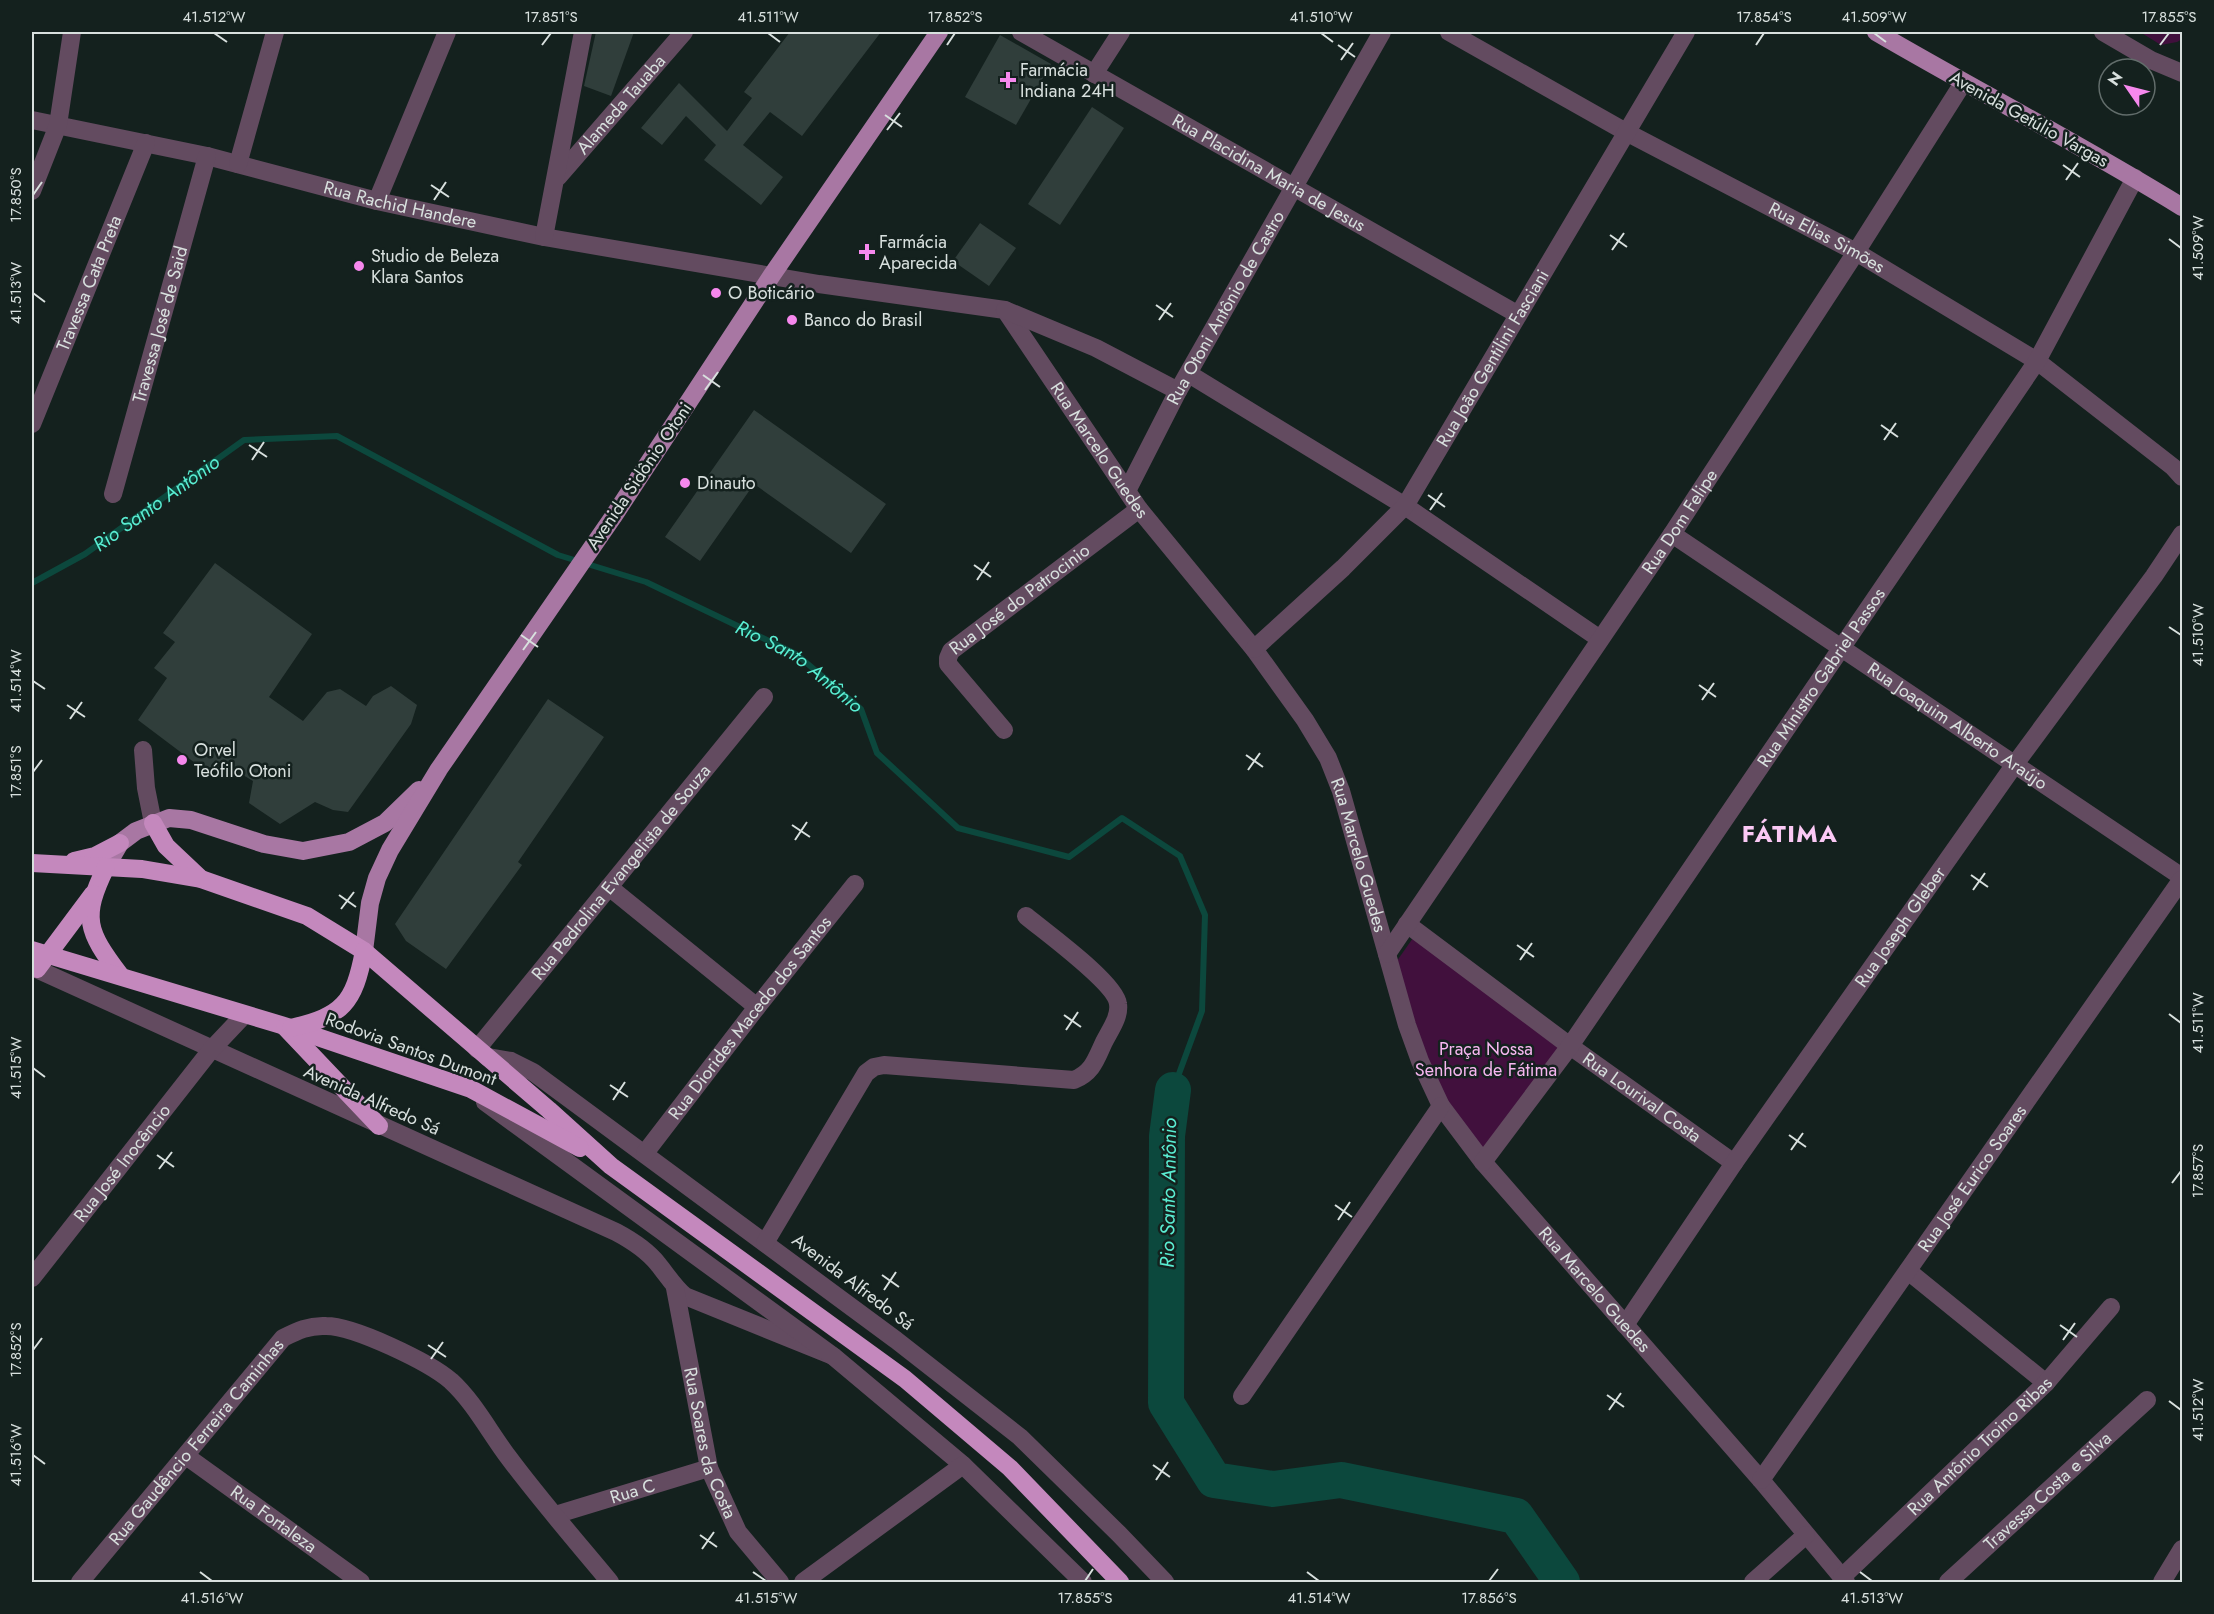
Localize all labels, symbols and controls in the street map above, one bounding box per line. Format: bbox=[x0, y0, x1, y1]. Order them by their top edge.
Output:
text: 41.512°W bbox=[183, 6, 246, 28]
text: 17.851°S bbox=[524, 6, 578, 28]
text: 41.511°W bbox=[738, 6, 799, 28]
text: 17.852°S bbox=[927, 6, 983, 28]
text: 41.510°W bbox=[1289, 6, 1353, 28]
text: 17.854°S bbox=[1736, 6, 1792, 28]
text: 41.509°W bbox=[1841, 6, 1907, 28]
text: 17.855°S bbox=[2141, 6, 2197, 28]
street label: Alameda Tauaba bbox=[570, 49, 672, 160]
place label: Farmácia Indiana 24H bbox=[1020, 57, 1115, 104]
north arrow bbox=[2097, 57, 2157, 117]
street label: Avenida Getúlio Vargas bbox=[1945, 64, 2113, 174]
text: N bbox=[2102, 67, 2128, 90]
marker: Farmácia Indiana 24H bbox=[1001, 73, 1015, 87]
street label: Rua Placidina Maria de Jesus bbox=[1167, 107, 1370, 238]
text: 17.850°S bbox=[5, 167, 27, 223]
street label: Rua Rachid Handere bbox=[321, 174, 479, 235]
street label: Rua Elias Simões bbox=[1764, 196, 1890, 279]
street label: Rua Otoni Antônio de Castro bbox=[1160, 206, 1291, 409]
street label: Travessa Cata Preta bbox=[50, 211, 128, 355]
text: 41.509°W bbox=[2187, 215, 2209, 281]
place label: Farmácia Aparecida bbox=[879, 229, 957, 276]
street label: Travessa José de Said bbox=[126, 243, 194, 406]
place label: Studio de Beleza Klara Santos bbox=[371, 243, 499, 290]
marker: Farmácia Aparecida bbox=[860, 245, 874, 259]
marker: Studio de Beleza Klara Santos bbox=[352, 259, 366, 273]
text: 41.513°W bbox=[5, 262, 27, 324]
street label: Rua João Gentilini Fasciani bbox=[1430, 264, 1555, 452]
place label: O Boticário bbox=[728, 280, 815, 306]
marker: O Boticário bbox=[709, 286, 723, 300]
place label: Banco do Brasil bbox=[804, 307, 922, 333]
marker: Banco do Brasil bbox=[785, 313, 799, 327]
street label: Rua Marcelo Guedes bbox=[1044, 377, 1155, 524]
street label: Avenida Sidônio Otoni bbox=[580, 397, 698, 555]
water label: Rio Santo Antônio bbox=[87, 448, 226, 559]
street label: Rua Dom Felipe bbox=[1635, 464, 1724, 580]
place label: Dinauto bbox=[697, 470, 756, 496]
marker: Dinauto bbox=[678, 476, 692, 490]
street label: Rua José do Patrocinio bbox=[944, 537, 1096, 661]
street label: Rua Ministro Gabriel Passos bbox=[1751, 583, 1892, 772]
text: 41.510°W bbox=[2187, 603, 2209, 667]
water label: Rio Santo Antônio bbox=[730, 613, 870, 720]
text: 41.514°W bbox=[5, 649, 27, 712]
street label: Rua Joaquim Alberto Araújo bbox=[1862, 656, 2053, 796]
place label: Orvel Teófilo Otoni bbox=[194, 737, 291, 784]
text: 17.851°S bbox=[5, 745, 27, 799]
marker: Orvel Teófilo Otoni bbox=[175, 753, 189, 767]
street label: Rua Pedrolina Evangelista de Souza bbox=[525, 759, 717, 986]
street label: Rua Marcelo Guedes bbox=[1324, 774, 1393, 935]
district label: FÁTIMA bbox=[1742, 816, 1838, 851]
street label: Rua Joseph Gleber bbox=[1849, 860, 1952, 993]
street label: Rua Diorides Macedo dos Santos bbox=[662, 910, 838, 1125]
text: 41.511°W bbox=[2187, 992, 2209, 1053]
street label: Rodovia Santos Dumont bbox=[322, 1006, 501, 1092]
park label: Praça Nossa Senhora de Fátima bbox=[1415, 1036, 1557, 1083]
text: 41.515°W bbox=[5, 1037, 27, 1099]
street label: Rua Lourival Costa bbox=[1577, 1046, 1707, 1149]
street label: Avenida Alfredo Sá bbox=[300, 1058, 444, 1142]
street label: Rua José Inocêncio bbox=[67, 1098, 177, 1228]
street label: Rua José Eurico Soares bbox=[1911, 1100, 2033, 1258]
water label: Rio Santo Antônio bbox=[1153, 1118, 1184, 1268]
text: 17.857°S bbox=[2187, 1144, 2209, 1198]
street label: Rua Marcelo Guedes bbox=[1532, 1221, 1657, 1358]
street label: Avenida Alfredo Sá bbox=[787, 1227, 919, 1337]
text: 17.852°S bbox=[5, 1322, 27, 1378]
street label: Rua Gaudêncio Ferreira Caminhas bbox=[103, 1333, 290, 1551]
street label: Rua Soares da Costa bbox=[677, 1365, 743, 1523]
street label: Rua Antônio Troino Ribas bbox=[1901, 1371, 2059, 1521]
text: 41.512°W bbox=[2187, 1378, 2209, 1441]
text: 41.516°W bbox=[5, 1423, 27, 1486]
street label: Travessa Costa e Silva bbox=[1978, 1426, 2117, 1556]
street label: Rua C bbox=[607, 1472, 658, 1510]
street label: Rua Fortaleza bbox=[225, 1479, 322, 1559]
text: 41.516°W bbox=[181, 1587, 244, 1609]
text: 41.515°W bbox=[735, 1587, 797, 1609]
text: 17.855°S bbox=[1057, 1587, 1113, 1609]
text: 41.514°W bbox=[1288, 1587, 1351, 1609]
text: 17.856°S bbox=[1461, 1587, 1517, 1609]
text: 41.513°W bbox=[1841, 1587, 1903, 1609]

